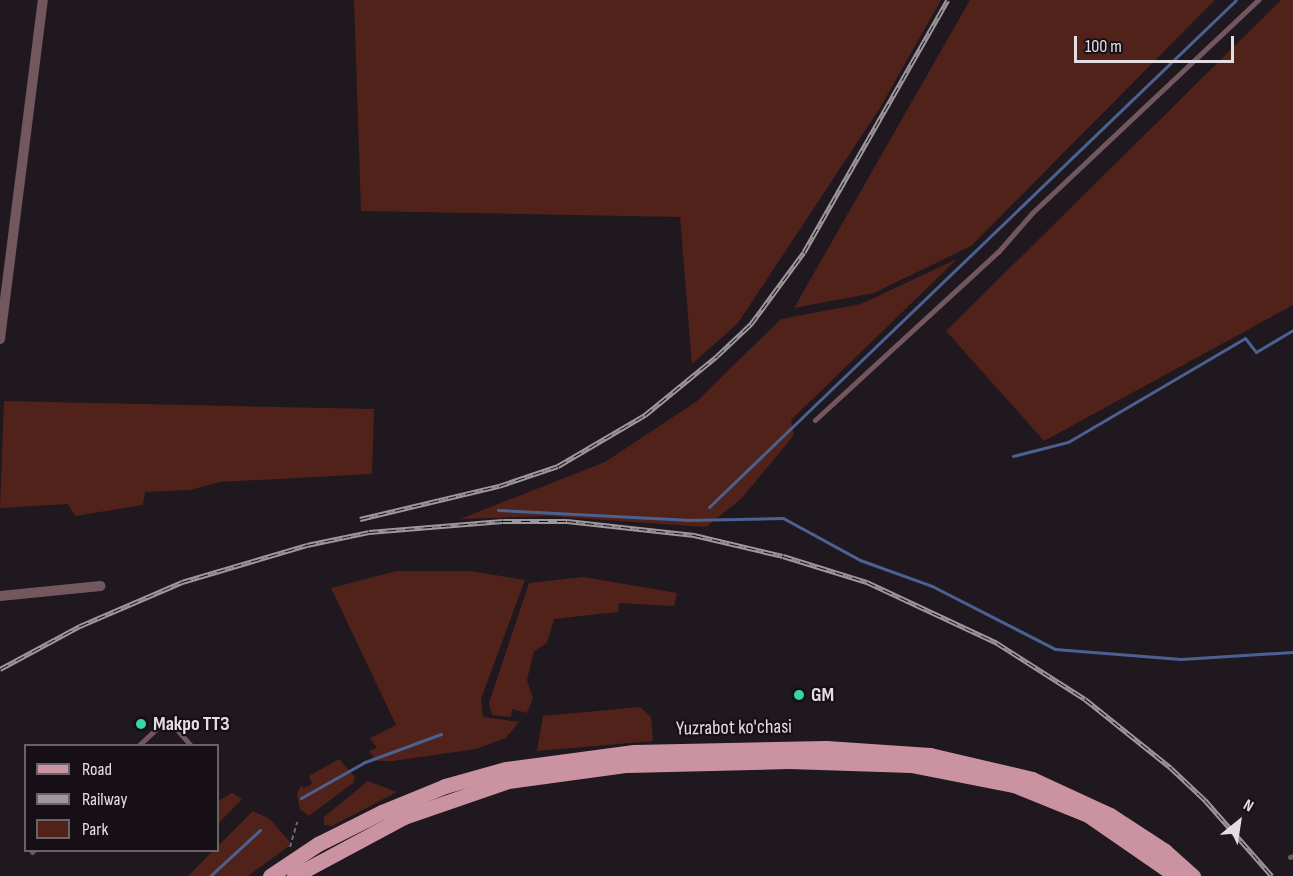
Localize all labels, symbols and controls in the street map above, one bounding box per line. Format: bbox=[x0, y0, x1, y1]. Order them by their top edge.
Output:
scale bar bbox=[1077, 24, 1238, 62]
text: 100 m bbox=[1085, 36, 1122, 57]
place label: GM bbox=[811, 683, 834, 707]
marker: GM bbox=[792, 688, 806, 702]
place label: Макро ТТЗ bbox=[153, 712, 230, 736]
street label: Yuzrabot ko'chasi bbox=[676, 715, 792, 741]
marker: Макро ТТЗ bbox=[134, 717, 148, 731]
legend bbox=[24, 744, 219, 852]
text: Road bbox=[82, 759, 112, 780]
text: Railway bbox=[82, 789, 127, 810]
north arrow bbox=[1209, 792, 1269, 852]
text: N bbox=[1240, 796, 1257, 816]
text: Park bbox=[82, 819, 108, 840]

